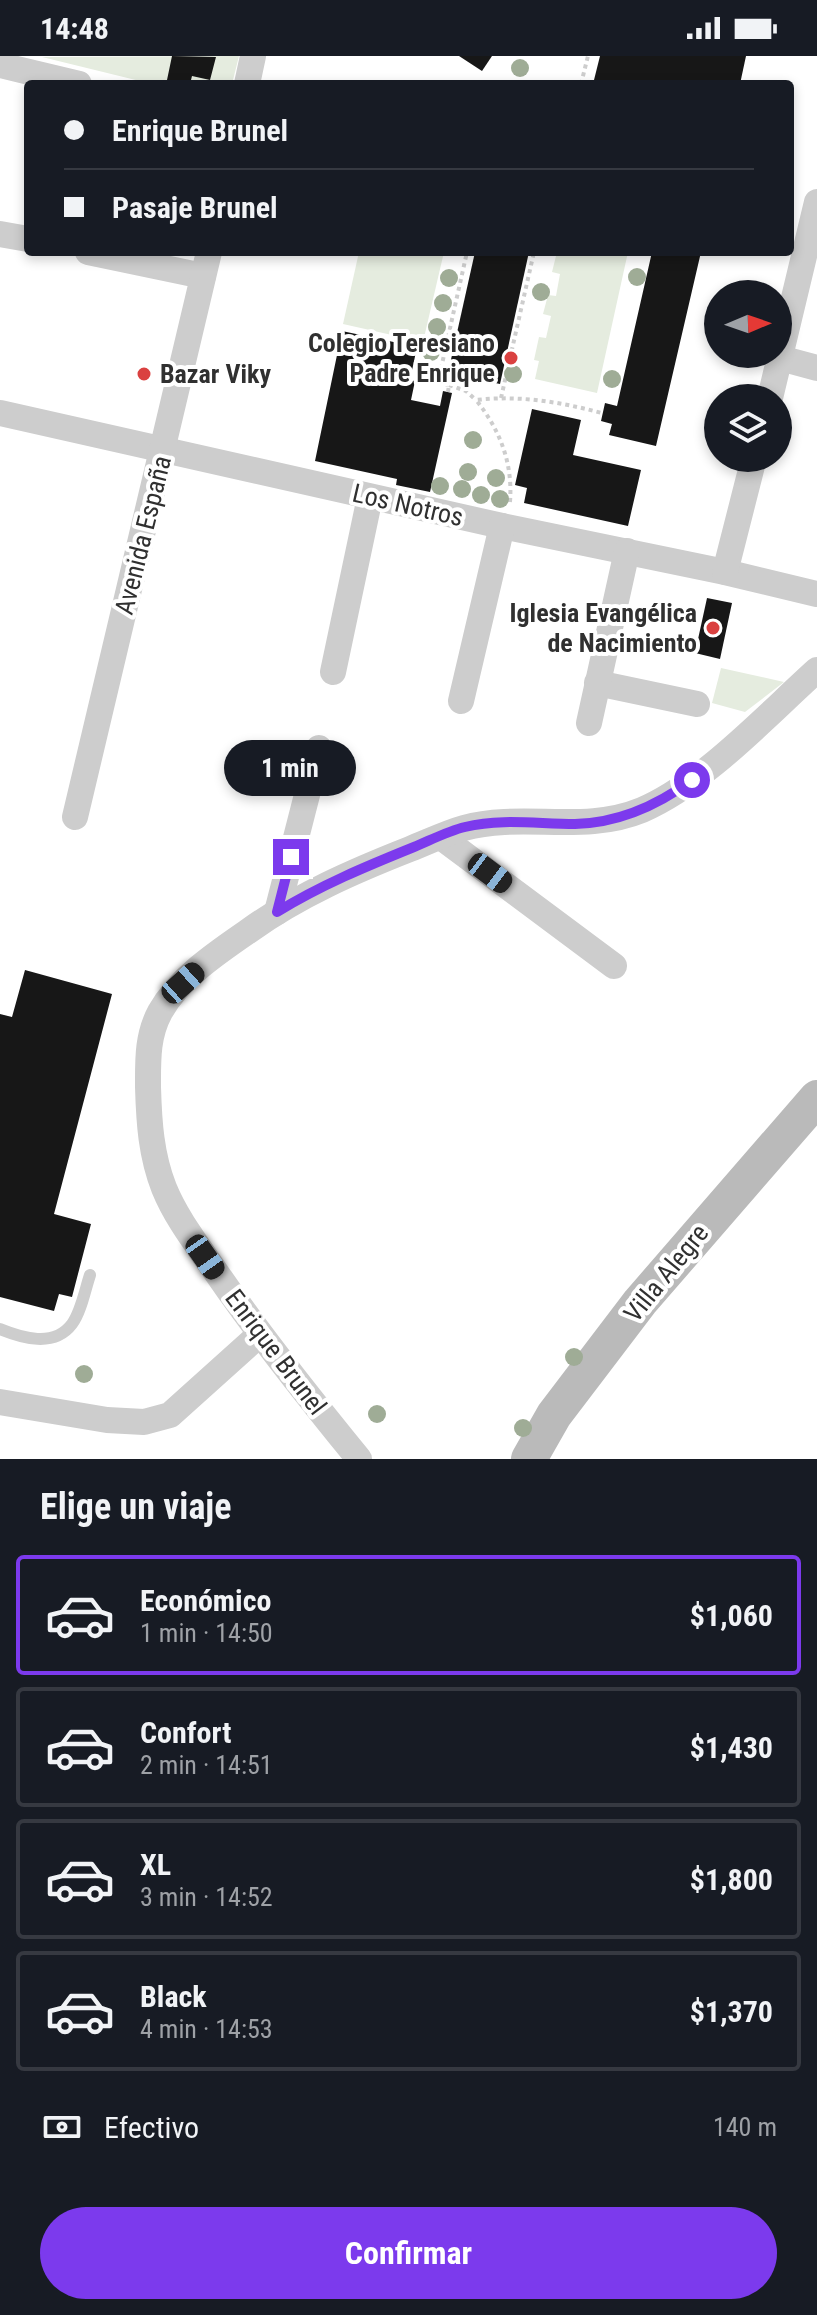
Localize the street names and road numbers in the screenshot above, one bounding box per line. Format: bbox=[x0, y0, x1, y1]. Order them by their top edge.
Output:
street label: Avenida España bbox=[109, 453, 177, 617]
street label: Los Notros bbox=[350, 478, 466, 532]
street label: Villa Alegre bbox=[618, 1218, 714, 1328]
street label: Enrique Brunel bbox=[219, 1284, 333, 1420]

